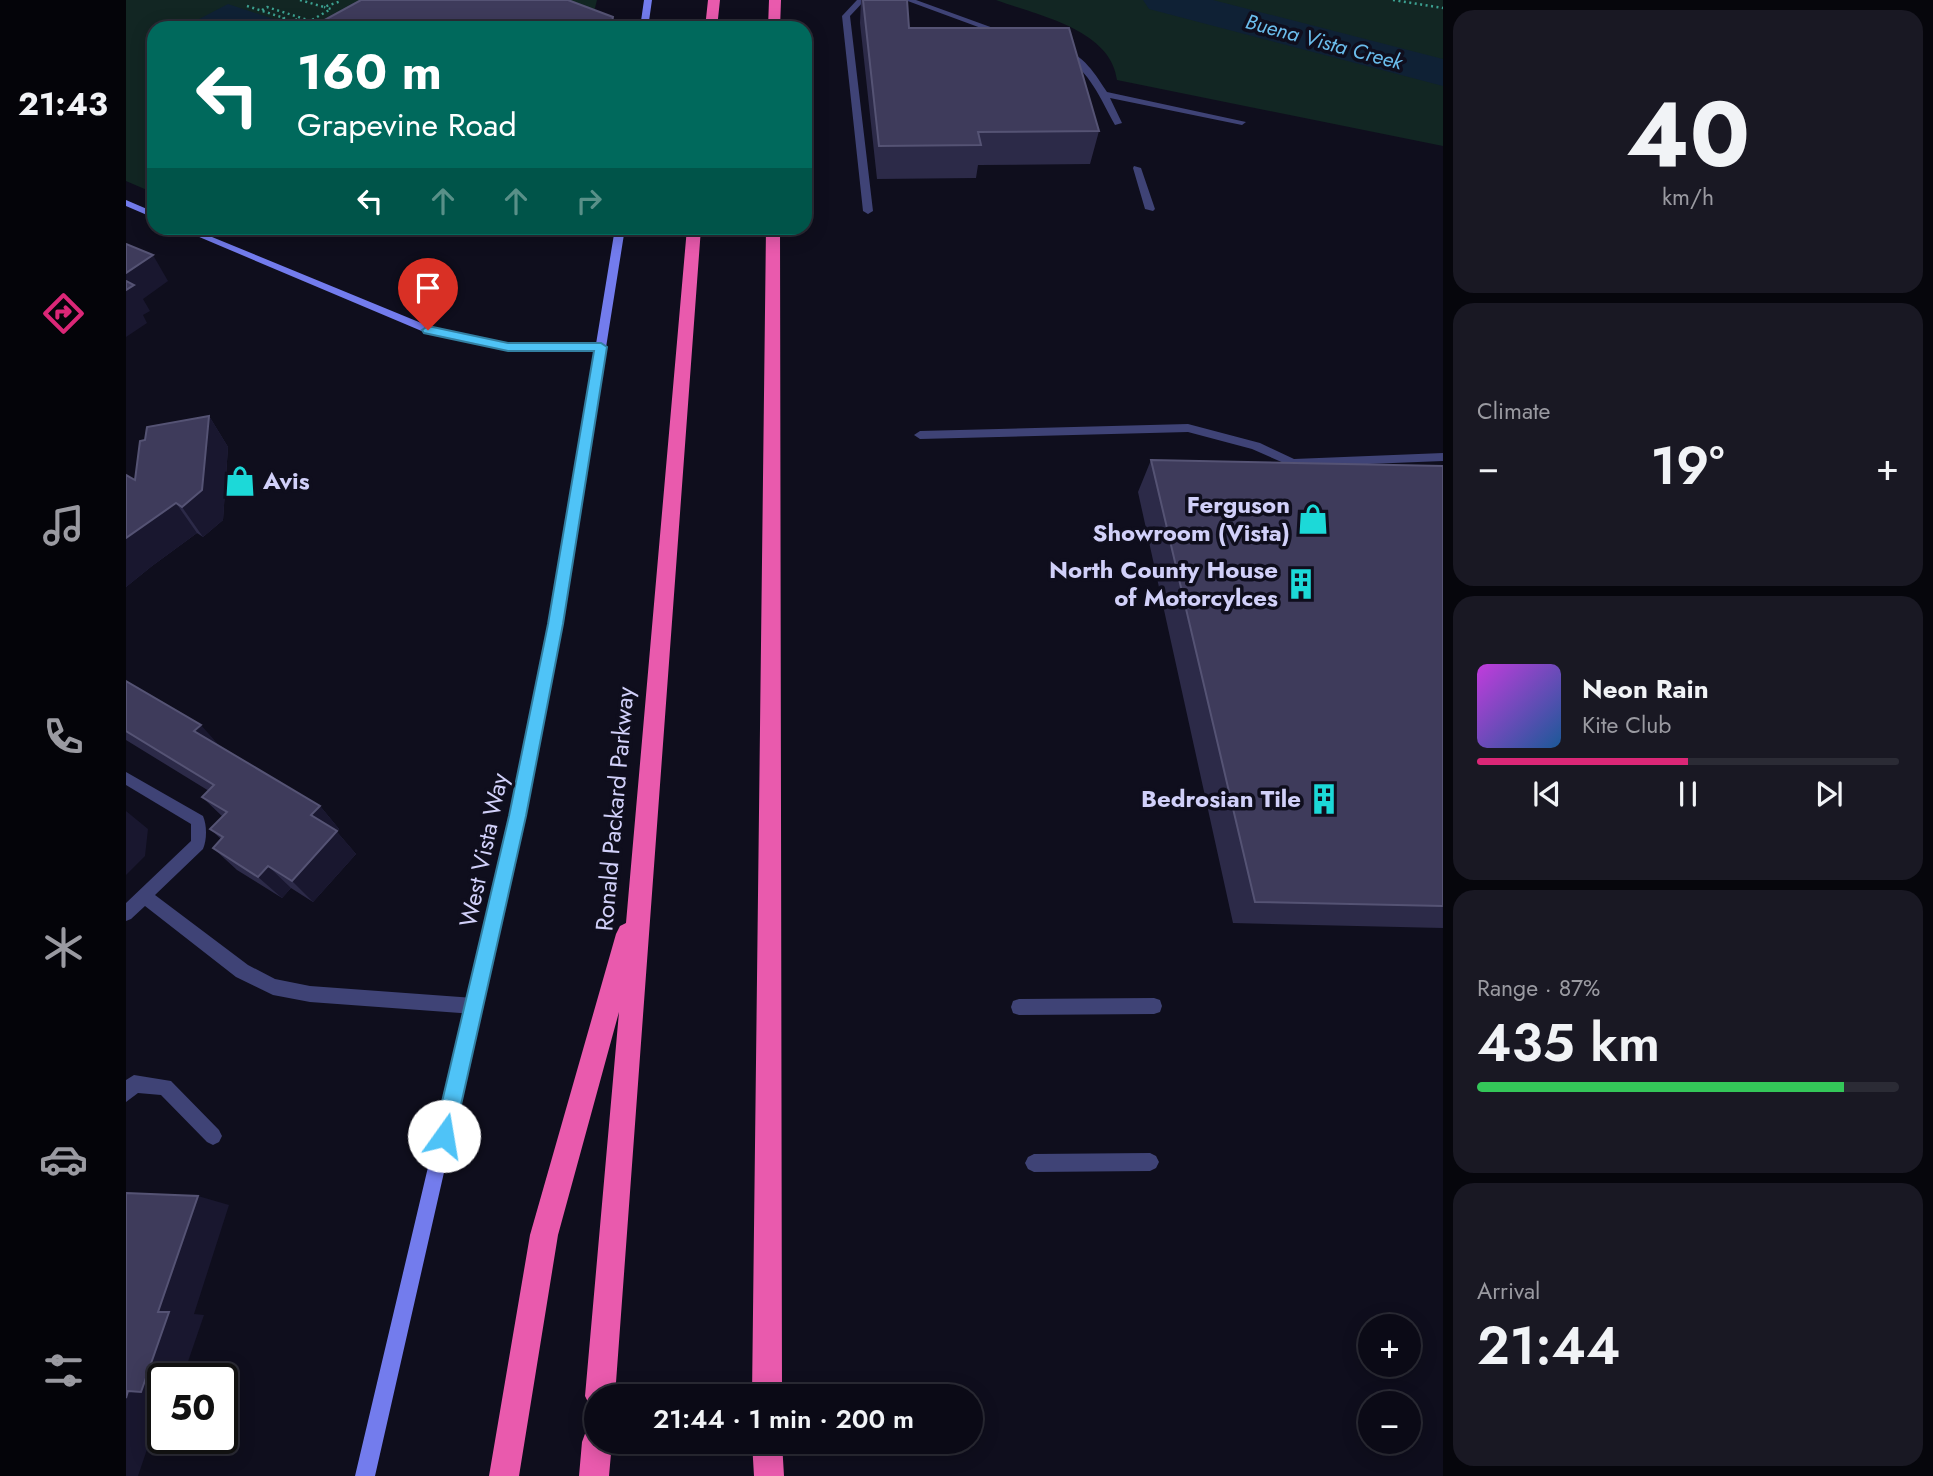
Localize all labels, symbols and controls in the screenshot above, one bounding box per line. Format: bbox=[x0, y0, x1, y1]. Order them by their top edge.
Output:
water label: Buena Vista Creek bbox=[1242, 7, 1407, 78]
text: 160 m bbox=[297, 37, 442, 107]
icon: left bbox=[182, 49, 273, 140]
text: 40 bbox=[1626, 69, 1750, 200]
text: 21:43 bbox=[18, 81, 108, 127]
text: Grapevine Road bbox=[297, 102, 517, 148]
text: km/h bbox=[1662, 180, 1714, 214]
icon: left bbox=[351, 182, 389, 220]
icon: ahead bbox=[424, 182, 462, 220]
icon: ahead bbox=[497, 182, 535, 220]
icon: right bbox=[570, 182, 608, 220]
pin bbox=[398, 258, 458, 330]
icon: arrive bbox=[409, 269, 447, 307]
icon: directions bbox=[39, 289, 88, 338]
text: Climate bbox=[1477, 394, 1550, 428]
text: 19° bbox=[1651, 428, 1725, 504]
text: − bbox=[1477, 439, 1499, 494]
text: + bbox=[1876, 439, 1899, 494]
place label: Avis bbox=[262, 463, 310, 498]
shop icon: Avis bbox=[223, 464, 257, 498]
place label: Ferguson Showroom (Vista) bbox=[1092, 487, 1290, 550]
icon: music bbox=[39, 501, 88, 550]
shop icon: Ferguson Showroom (Vista) bbox=[1296, 502, 1330, 536]
place label: North County House of Motorcylces bbox=[1049, 552, 1278, 615]
building icon: North County House of Motorcylces bbox=[1284, 567, 1318, 601]
text: Neon Rain bbox=[1582, 670, 1709, 708]
street label: Ronald Packard Parkway bbox=[586, 685, 643, 933]
text: Kite Club bbox=[1582, 708, 1671, 742]
icon: phone bbox=[39, 712, 88, 761]
street label: West Vista Way bbox=[450, 769, 517, 930]
icon: previous bbox=[1528, 775, 1566, 813]
icon: pause bbox=[1669, 775, 1707, 813]
icon: next bbox=[1810, 775, 1848, 813]
place label: Bedrosian Tile bbox=[1141, 781, 1301, 816]
building icon: Bedrosian Tile bbox=[1307, 782, 1341, 816]
icon: climate bbox=[39, 923, 88, 972]
text: Range · 87% bbox=[1477, 971, 1600, 1005]
text: 435 km bbox=[1477, 1005, 1660, 1081]
position arrow bbox=[407, 1099, 481, 1173]
icon: car bbox=[39, 1135, 88, 1184]
text: Arrival bbox=[1477, 1274, 1540, 1308]
text: 21:44 bbox=[1477, 1308, 1620, 1384]
map controls bbox=[1358, 1314, 1421, 1454]
button: + bbox=[1358, 1314, 1421, 1377]
icon: filters bbox=[39, 1346, 88, 1395]
speed limit sign: 50 bbox=[147, 1363, 238, 1454]
button: − bbox=[1358, 1391, 1421, 1454]
text: 21:44 · 1 min · 200 m bbox=[653, 1400, 914, 1438]

